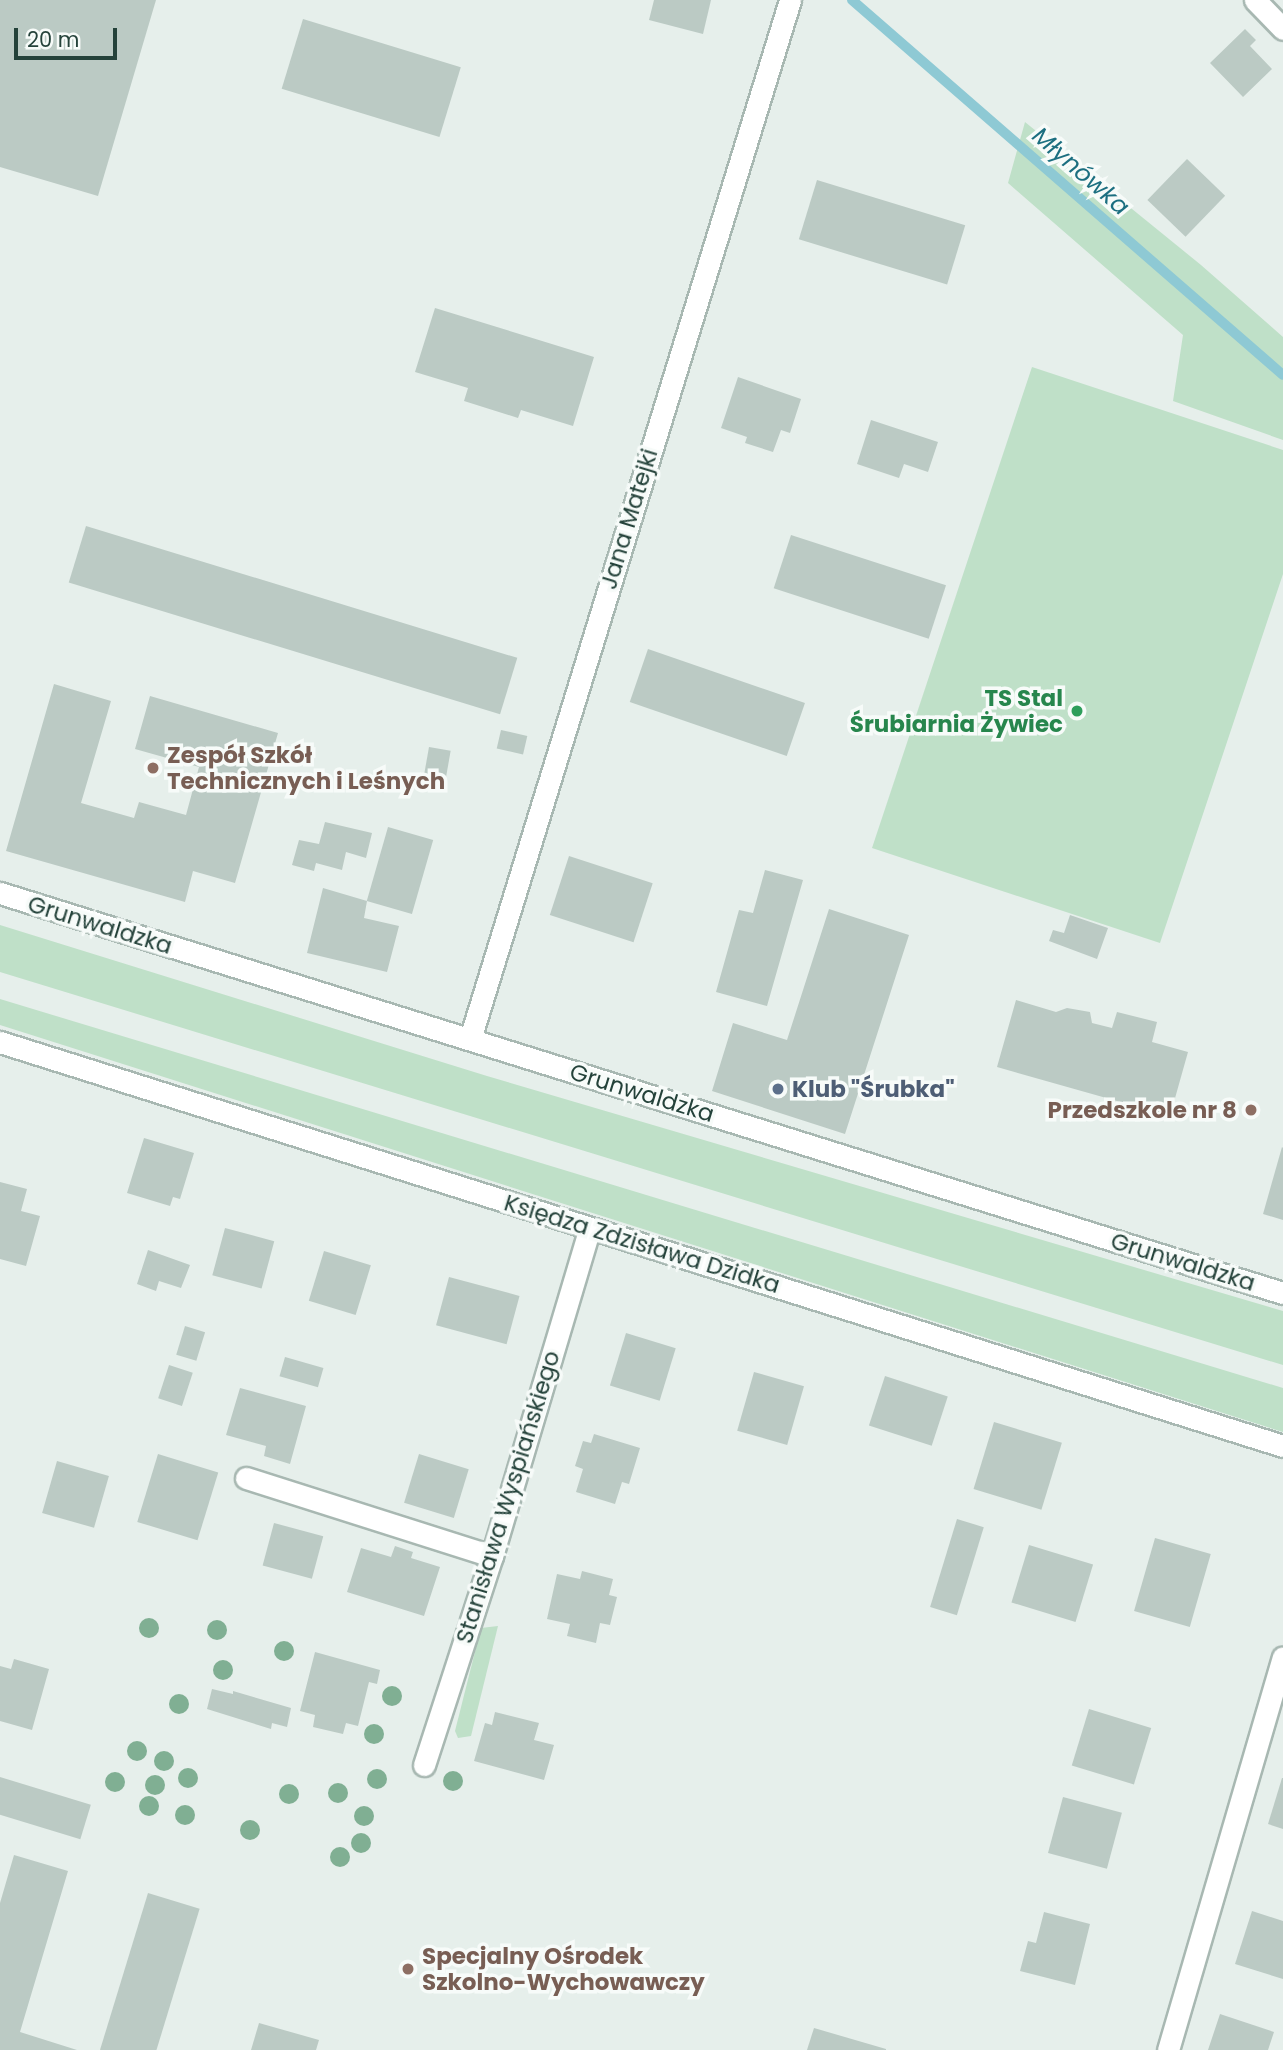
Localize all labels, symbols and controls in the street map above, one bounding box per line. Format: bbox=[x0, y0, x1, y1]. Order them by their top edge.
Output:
scale bar bbox=[18, 14, 121, 58]
text: 20 m bbox=[27, 25, 80, 54]
water label: Młynówka bbox=[1027, 121, 1135, 221]
street label: Jana Matejki bbox=[595, 445, 663, 593]
place label: TS Stal Śrubiarnia Żywiec bbox=[850, 684, 1063, 738]
marker: TS Stal Śrubiarnia Żywiec bbox=[1069, 703, 1085, 719]
place label: Zespół Szkół Technicznych i Leśnych bbox=[167, 741, 445, 795]
marker: Zespół Szkół Technicznych i Leśnych bbox=[145, 760, 161, 776]
street label: Grunwaldzka bbox=[25, 890, 175, 960]
street label: Grunwaldzka bbox=[567, 1058, 717, 1128]
place label: Klub "Śrubka" bbox=[792, 1075, 955, 1103]
marker: Klub "Śrubka" bbox=[770, 1081, 786, 1097]
place label: Przedszkole nr 8 bbox=[1048, 1096, 1237, 1124]
marker: Przedszkole nr 8 bbox=[1243, 1102, 1259, 1118]
street label: Księdza Zdzisława Dzidka bbox=[501, 1189, 783, 1299]
street label: Grunwaldzka bbox=[1108, 1227, 1258, 1297]
street label: Stanisława Wyspiańskiego bbox=[450, 1347, 566, 1647]
place label: Specjalny Ośrodek Szkolno-Wychowawczy bbox=[422, 1942, 705, 1996]
marker: Specjalny Ośrodek Szkolno-Wychowawczy bbox=[400, 1961, 416, 1977]

